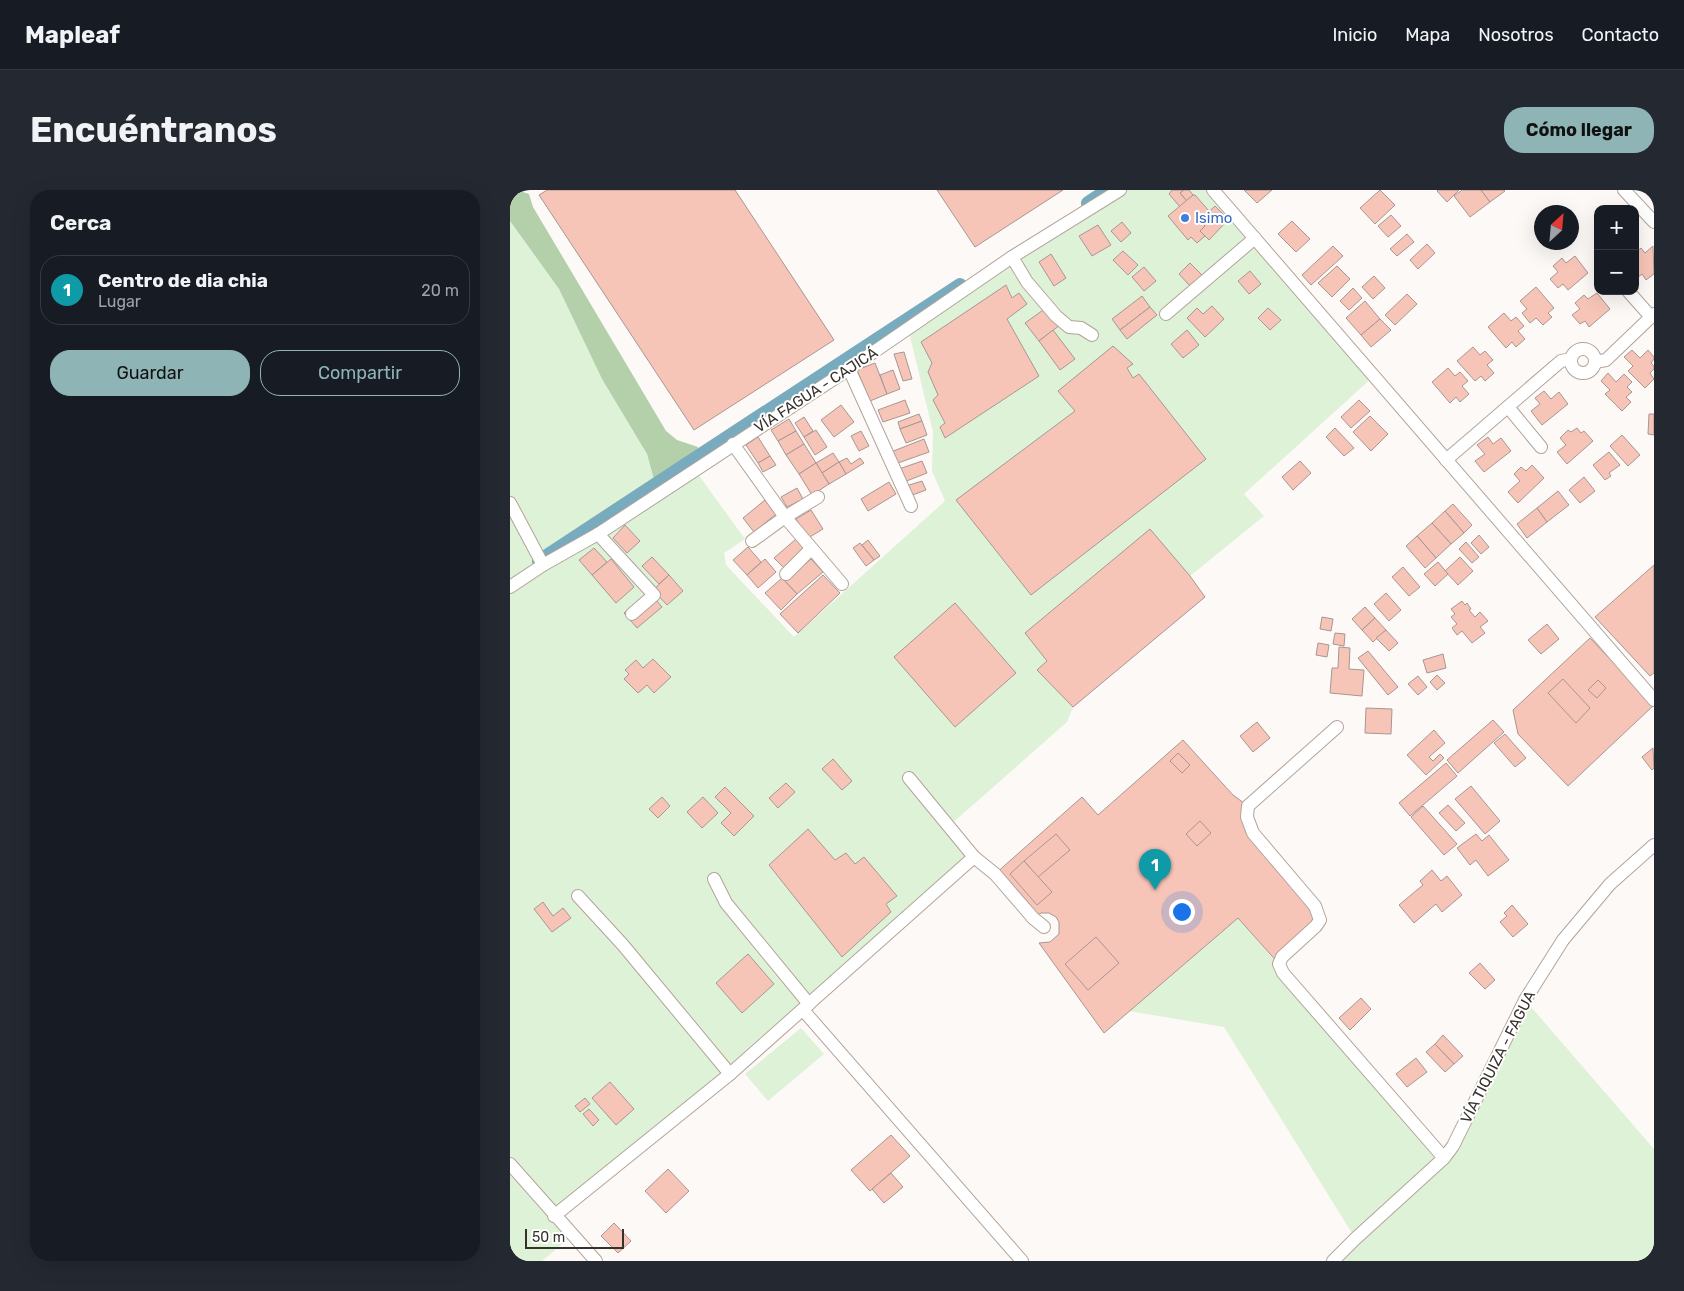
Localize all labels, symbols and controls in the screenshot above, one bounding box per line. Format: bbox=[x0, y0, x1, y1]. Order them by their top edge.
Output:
text: Mapleaf bbox=[25, 21, 120, 49]
text: Inicio bbox=[1332, 24, 1377, 46]
text: Mapa bbox=[1405, 24, 1450, 46]
text: Nosotros bbox=[1478, 24, 1554, 46]
text: Contacto bbox=[1582, 24, 1659, 46]
button: Cómo llegar bbox=[1504, 107, 1654, 153]
text: Encuéntranos bbox=[30, 109, 277, 151]
north arrow bbox=[1534, 205, 1579, 250]
map controls bbox=[1594, 205, 1639, 295]
button: + bbox=[1594, 205, 1639, 250]
place label: Isimo bbox=[1195, 209, 1232, 227]
text: Cerca bbox=[50, 210, 111, 235]
marker: Isimo bbox=[1179, 212, 1191, 224]
button: − bbox=[1594, 250, 1639, 295]
text: Centro de dia chia bbox=[98, 269, 268, 292]
text: 1 bbox=[63, 281, 71, 300]
text: 20 m bbox=[421, 281, 459, 300]
text: Lugar bbox=[98, 292, 141, 311]
street label: VÍA FAGUA - CAJICÁ bbox=[751, 343, 881, 437]
button: Guardar bbox=[50, 350, 250, 396]
button: Compartir bbox=[260, 350, 460, 396]
pin: 1 bbox=[1139, 849, 1171, 890]
your location bbox=[1169, 899, 1195, 925]
street label: VÍA TIQUIZA - FAGUA bbox=[1457, 988, 1539, 1126]
scale bar bbox=[525, 1226, 624, 1249]
text: 50 m bbox=[532, 1229, 565, 1246]

